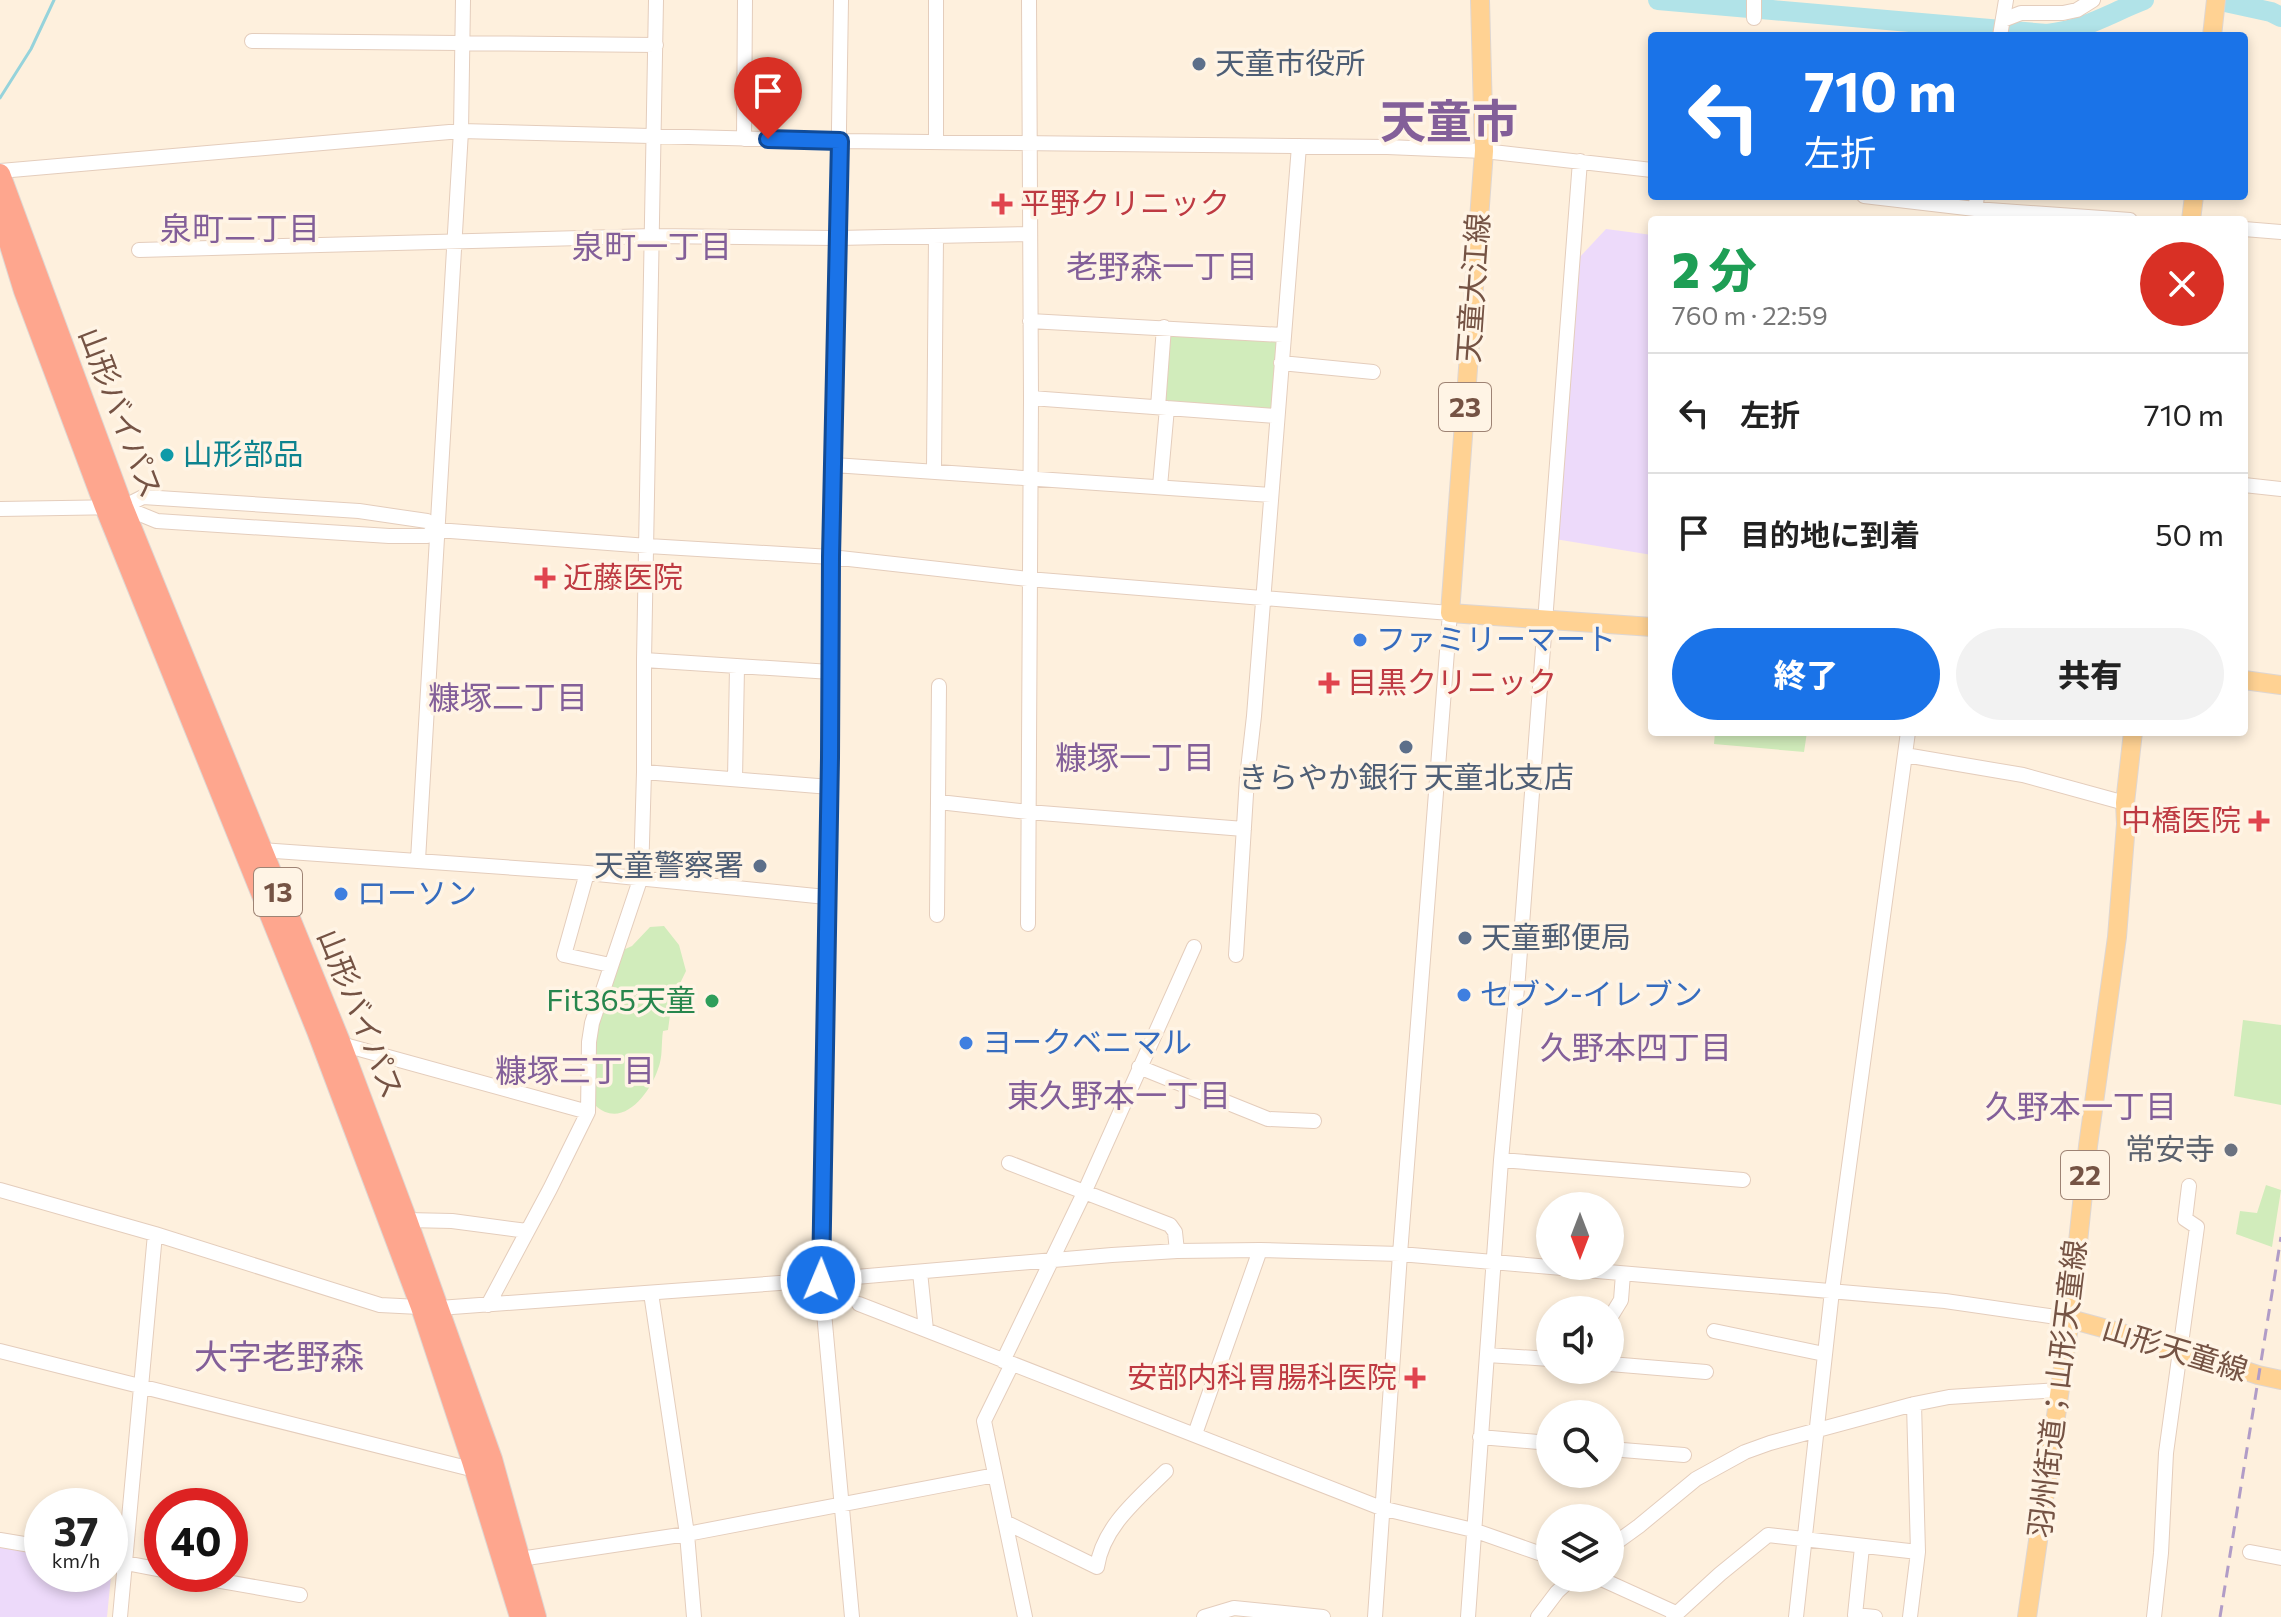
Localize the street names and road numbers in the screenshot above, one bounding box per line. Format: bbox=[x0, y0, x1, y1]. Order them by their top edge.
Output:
street label: 天童大江線 bbox=[1448, 212, 1495, 364]
street label: 山形バイパス bbox=[73, 322, 172, 502]
road number: 23 bbox=[1439, 383, 1491, 431]
road number: 13 bbox=[254, 868, 302, 916]
street label: 山形バイパス bbox=[312, 923, 413, 1103]
road number: 22 bbox=[2061, 1151, 2109, 1199]
street label: 羽州街道；山形天童線 bbox=[2019, 1238, 2092, 1540]
street label: 山形天童線 bbox=[2099, 1308, 2253, 1387]

